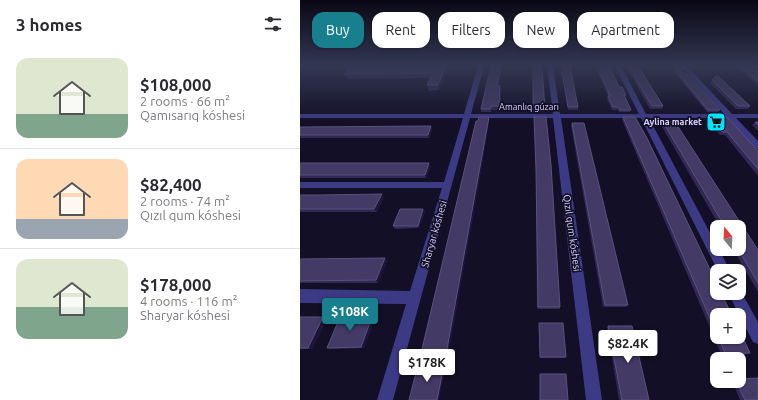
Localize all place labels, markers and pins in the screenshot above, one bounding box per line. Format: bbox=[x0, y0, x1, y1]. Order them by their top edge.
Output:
supermarket icon: Aylina market bbox=[705, 111, 727, 133]
place label: Aylina market bbox=[643, 117, 702, 127]
pin: $108K bbox=[322, 298, 378, 332]
pin: $82.4K bbox=[595, 330, 661, 364]
pin: $178K bbox=[399, 349, 455, 383]

